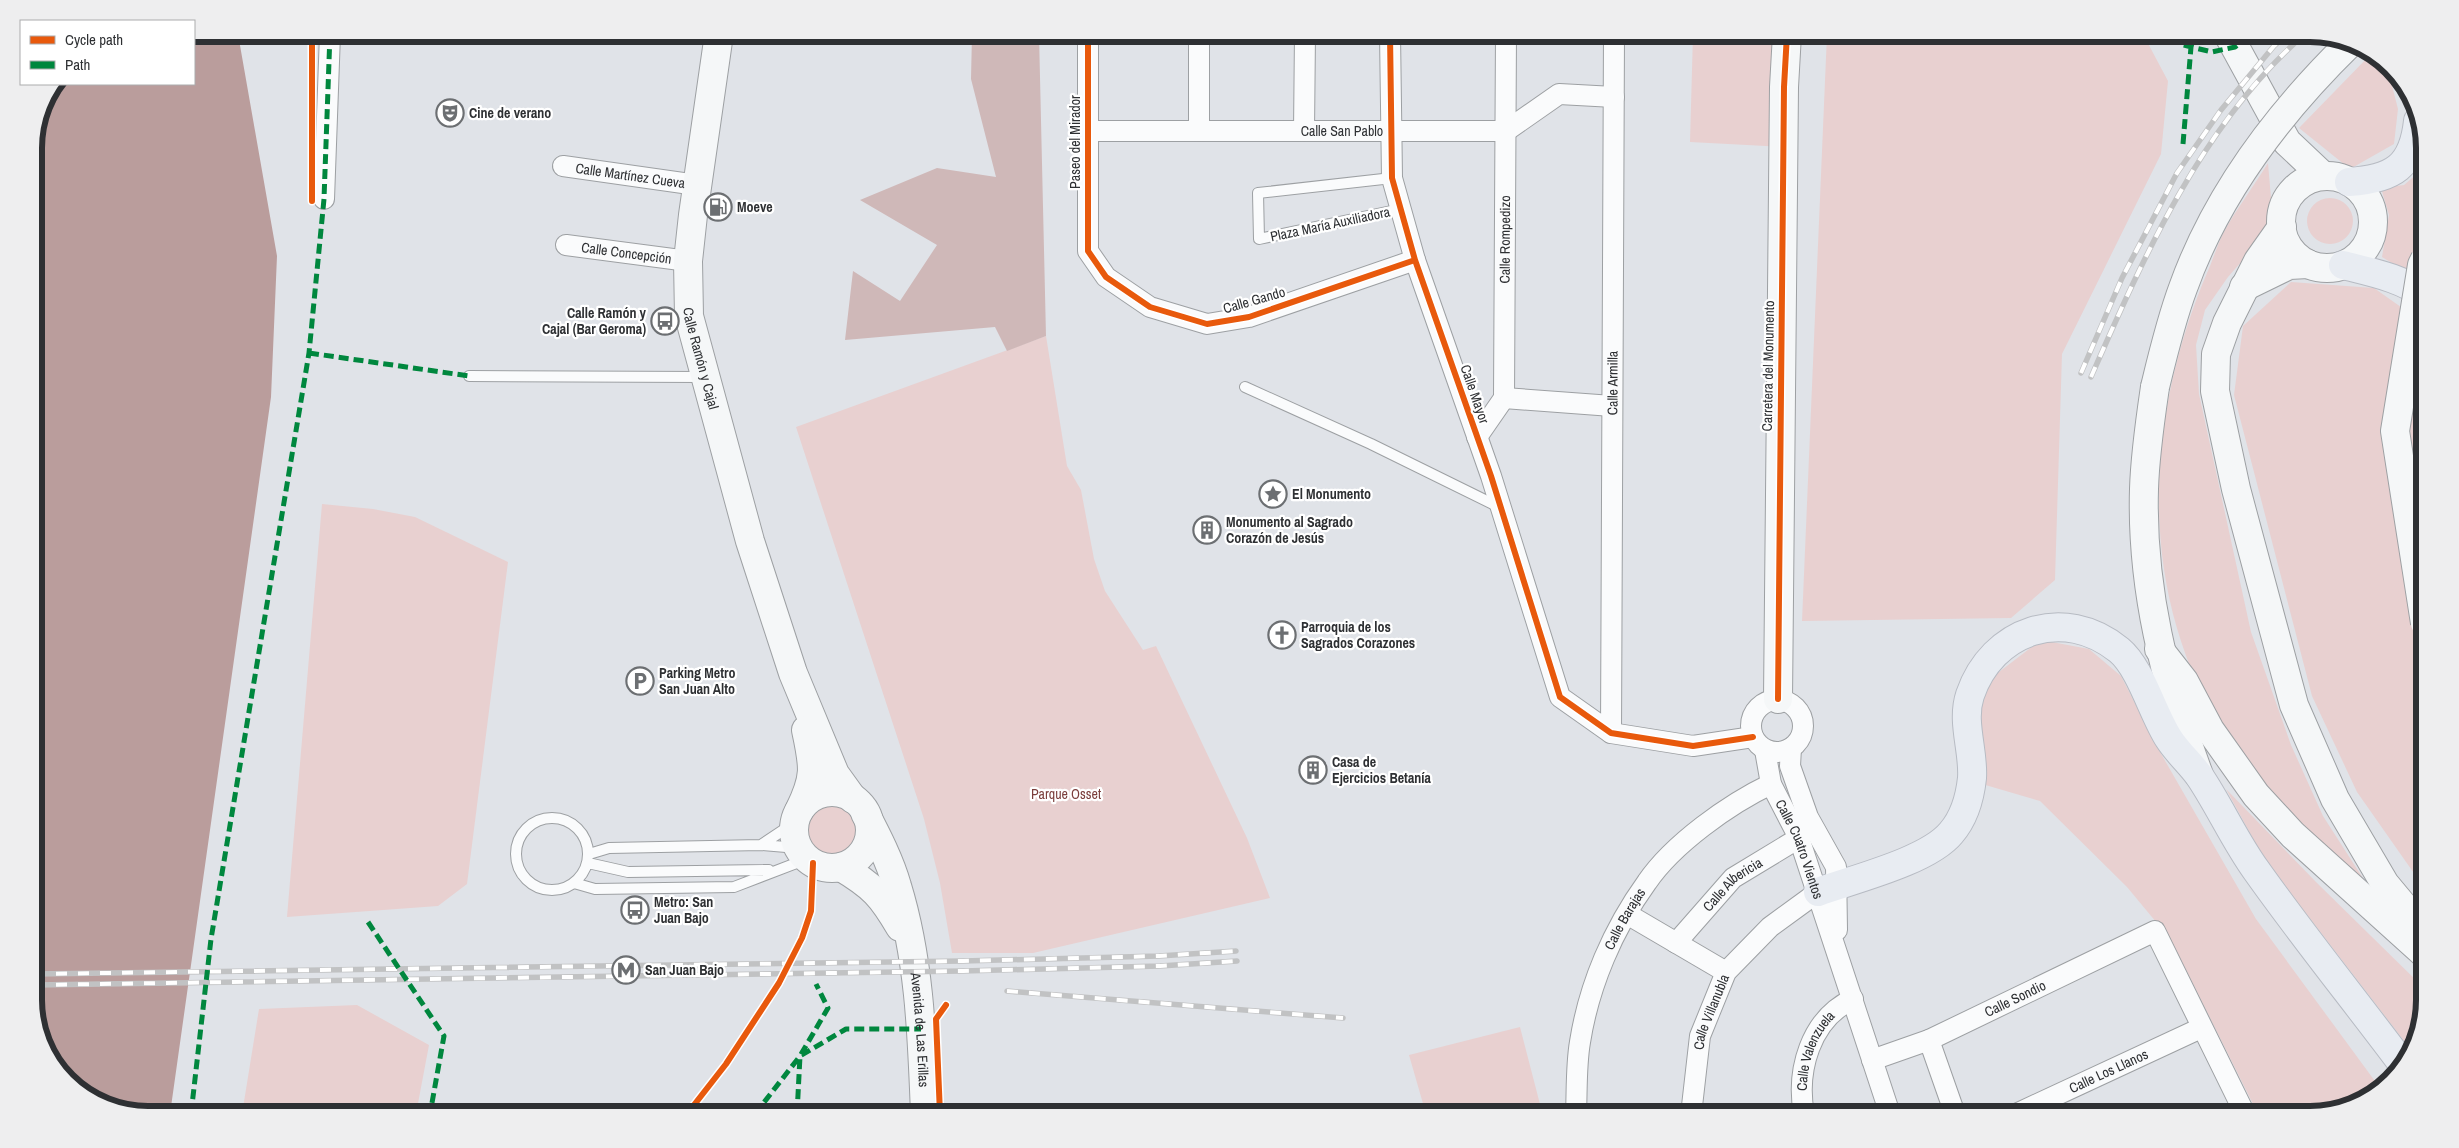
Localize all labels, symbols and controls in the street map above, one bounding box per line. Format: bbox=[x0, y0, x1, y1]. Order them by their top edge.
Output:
legend bbox=[20, 20, 195, 85]
text: Cycle path bbox=[65, 29, 123, 50]
text: Path bbox=[65, 54, 90, 75]
street label: Paseo del Mirador bbox=[1066, 95, 1084, 189]
theatre icon: Cine de verano bbox=[435, 98, 465, 128]
place label: Cine de verano bbox=[469, 104, 551, 122]
street label: Calle San Pablo bbox=[1301, 122, 1383, 140]
street label: Calle Martínez Cueva bbox=[574, 159, 687, 192]
fuel station icon: Moeve bbox=[703, 192, 733, 222]
street label: Calle Rompedizo bbox=[1496, 195, 1514, 284]
place label: Moeve bbox=[737, 198, 773, 216]
street label: Plaza María Auxiliadora bbox=[1269, 202, 1392, 245]
street label: Calle Concepción bbox=[580, 238, 673, 268]
street label: Calle Gando bbox=[1221, 283, 1287, 317]
street label: Carretera del Monumento bbox=[1758, 300, 1778, 432]
place label: Calle Ramón y Cajal (Bar Geroma) bbox=[542, 304, 647, 338]
bus stop icon: Calle Ramón y Cajal (Bar Geroma) bbox=[650, 306, 680, 336]
street label: Calle Ramón y Cajal bbox=[680, 307, 723, 411]
street label: Calle Armilla bbox=[1603, 350, 1622, 415]
street label: Calle Mayor bbox=[1457, 362, 1494, 426]
place icon: El Monumento bbox=[1258, 479, 1288, 509]
place label: El Monumento bbox=[1292, 485, 1371, 503]
place label: Monumento al Sagrado Corazón de Jesús bbox=[1226, 513, 1353, 547]
building icon: Monumento al Sagrado Corazón de Jesús bbox=[1192, 515, 1222, 545]
place label: Parroquia de los Sagrados Corazones bbox=[1301, 618, 1415, 652]
church icon: Parroquia de los Sagrados Corazones bbox=[1267, 620, 1297, 650]
place label: Parking Metro San Juan Alto bbox=[659, 664, 736, 698]
parking icon: Parking Metro San Juan Alto bbox=[625, 666, 655, 696]
place label: Casa de Ejercicios Betanía bbox=[1332, 753, 1432, 787]
building icon: Casa de Ejercicios Betanía bbox=[1298, 755, 1328, 785]
park label: Parque Osset bbox=[1031, 785, 1101, 803]
street label: Calle Cuatro Vientos bbox=[1772, 796, 1828, 901]
street label: Calle Albericia bbox=[1699, 853, 1766, 915]
street label: Calle Barajas bbox=[1600, 884, 1649, 953]
place label: Metro: San Juan Bajo bbox=[654, 893, 713, 927]
bus stop icon: Metro: San Juan Bajo bbox=[620, 895, 650, 925]
metro station icon: San Juan Bajo bbox=[611, 955, 641, 985]
place label: San Juan Bajo bbox=[645, 961, 724, 979]
street label: Avenida de Las Erillas bbox=[906, 971, 933, 1088]
street label: Calle Villanubla bbox=[1689, 971, 1733, 1051]
street label: Calle Sondio bbox=[1982, 976, 2049, 1021]
street label: Calle Valenzuela bbox=[1793, 1006, 1839, 1091]
street label: Calle Los Llanos bbox=[2066, 1045, 2151, 1097]

